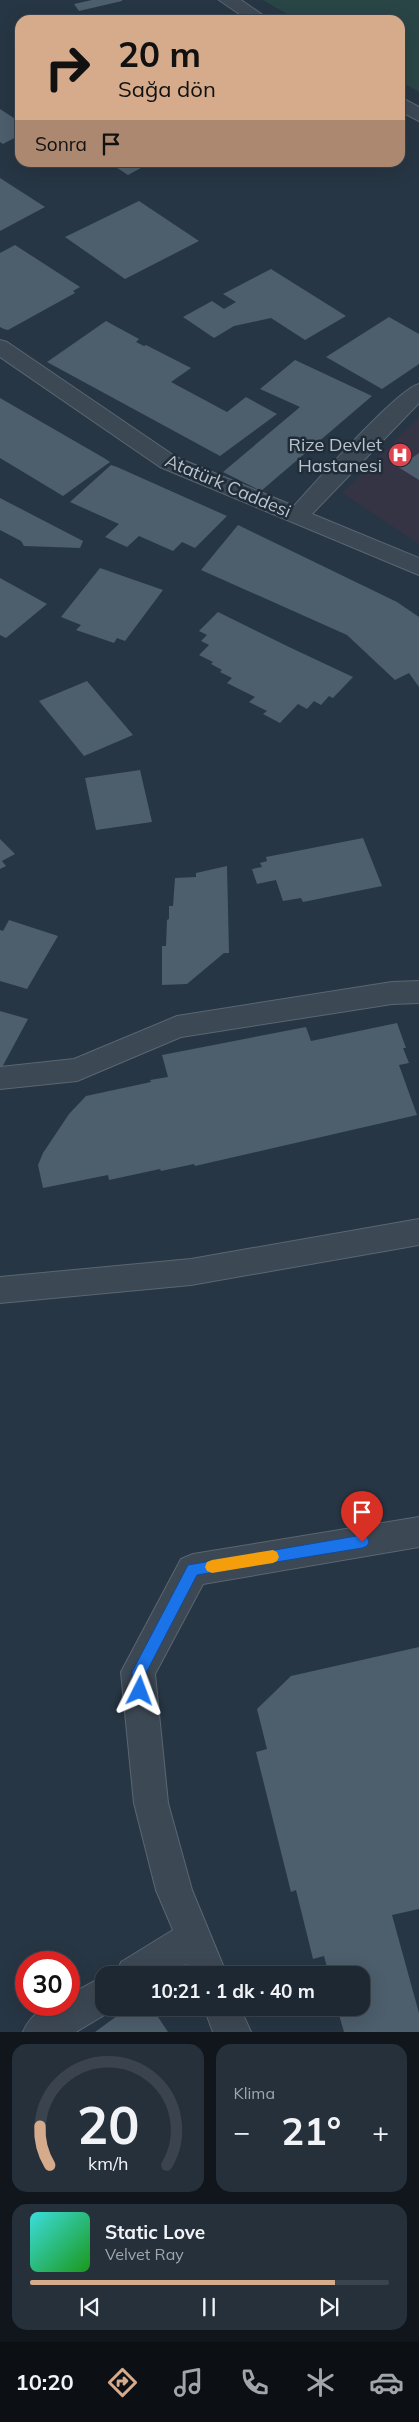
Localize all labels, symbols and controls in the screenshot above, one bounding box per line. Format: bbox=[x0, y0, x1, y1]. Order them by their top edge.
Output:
text: 20 m bbox=[118, 32, 201, 76]
icon: right bbox=[35, 35, 100, 100]
text: Sağa dön bbox=[118, 75, 216, 103]
icon: arrive bbox=[97, 130, 125, 158]
text: Sonra bbox=[35, 132, 87, 156]
place label: Rize Devlet Hastanesi bbox=[289, 433, 382, 477]
hospital icon: Rize Devlet Hastanesi bbox=[387, 442, 413, 468]
street label: Atatürk Caddesi bbox=[162, 449, 295, 522]
pin bbox=[341, 1491, 383, 1542]
icon: arrive bbox=[348, 1498, 376, 1526]
position arrow bbox=[113, 1664, 165, 1716]
speed limit sign: 30 bbox=[15, 1951, 80, 2016]
text: 10:21 · 1 dk · 40 m bbox=[150, 1979, 315, 2003]
text: Klima bbox=[234, 2083, 275, 2103]
text: 20 bbox=[77, 2092, 139, 2157]
text: 21° bbox=[281, 2107, 341, 2155]
text: − bbox=[234, 2114, 250, 2149]
text: + bbox=[372, 2114, 389, 2149]
text: km/h bbox=[88, 2152, 128, 2174]
text: Static Love bbox=[105, 2220, 205, 2244]
text: Velvet Ray bbox=[105, 2244, 184, 2264]
icon: previous bbox=[76, 2293, 104, 2321]
icon: pause bbox=[195, 2293, 223, 2321]
icon: next bbox=[315, 2293, 343, 2321]
icon: directions bbox=[105, 2365, 140, 2400]
icon: music bbox=[171, 2365, 206, 2400]
icon: phone bbox=[237, 2365, 272, 2400]
icon: climate bbox=[303, 2365, 338, 2400]
icon: car bbox=[369, 2365, 404, 2400]
text: 10:20 bbox=[15, 2368, 74, 2396]

